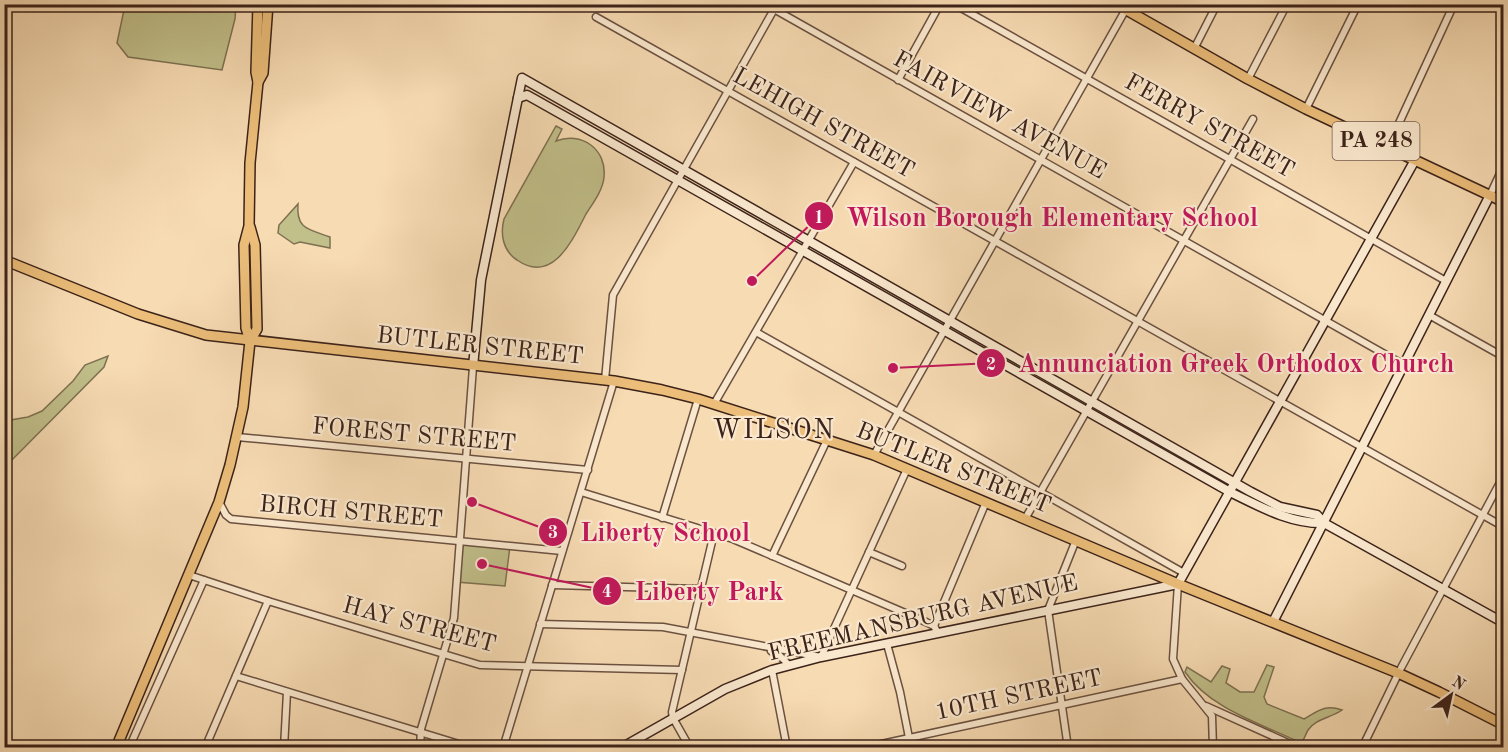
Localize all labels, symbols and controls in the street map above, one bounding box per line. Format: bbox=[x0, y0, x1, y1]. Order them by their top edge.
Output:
street label: FAIRVIEW AVENUE bbox=[889, 48, 1109, 184]
street label: LEHIGH STREET bbox=[728, 64, 918, 184]
street label: FERRY STREET bbox=[1120, 71, 1298, 183]
road number: PA 248 bbox=[1332, 122, 1420, 160]
callout: Wilson Borough Elementary School bbox=[804, 194, 1270, 238]
text: Wilson Borough Elementary School bbox=[846, 206, 1258, 232]
text: 1 bbox=[814, 209, 824, 227]
street label: BUTLER STREET bbox=[375, 324, 585, 370]
callout: Annunciation Greek Orthodox Church bbox=[976, 341, 1467, 385]
text: Annunciation Greek Orthodox Church bbox=[1018, 352, 1454, 378]
text: 2 bbox=[986, 356, 996, 374]
street label: FOREST STREET bbox=[311, 415, 517, 457]
district label: WILSON bbox=[713, 417, 836, 444]
street label: BUTLER STREET bbox=[852, 419, 1054, 519]
street label: BIRCH STREET bbox=[258, 493, 444, 533]
callout: Liberty School bbox=[538, 510, 762, 554]
text: Liberty School bbox=[580, 521, 750, 547]
text: 3 bbox=[548, 524, 558, 542]
callout: Liberty Park bbox=[592, 569, 795, 613]
street label: FREEMANSBURG AVENUE bbox=[766, 572, 1080, 666]
text: Liberty Park bbox=[635, 580, 784, 606]
text: 4 bbox=[602, 583, 612, 601]
street label: HAY STREET bbox=[340, 594, 498, 658]
north arrow bbox=[1421, 665, 1481, 725]
street label: 10TH STREET bbox=[933, 667, 1105, 725]
text: N bbox=[1449, 674, 1468, 695]

